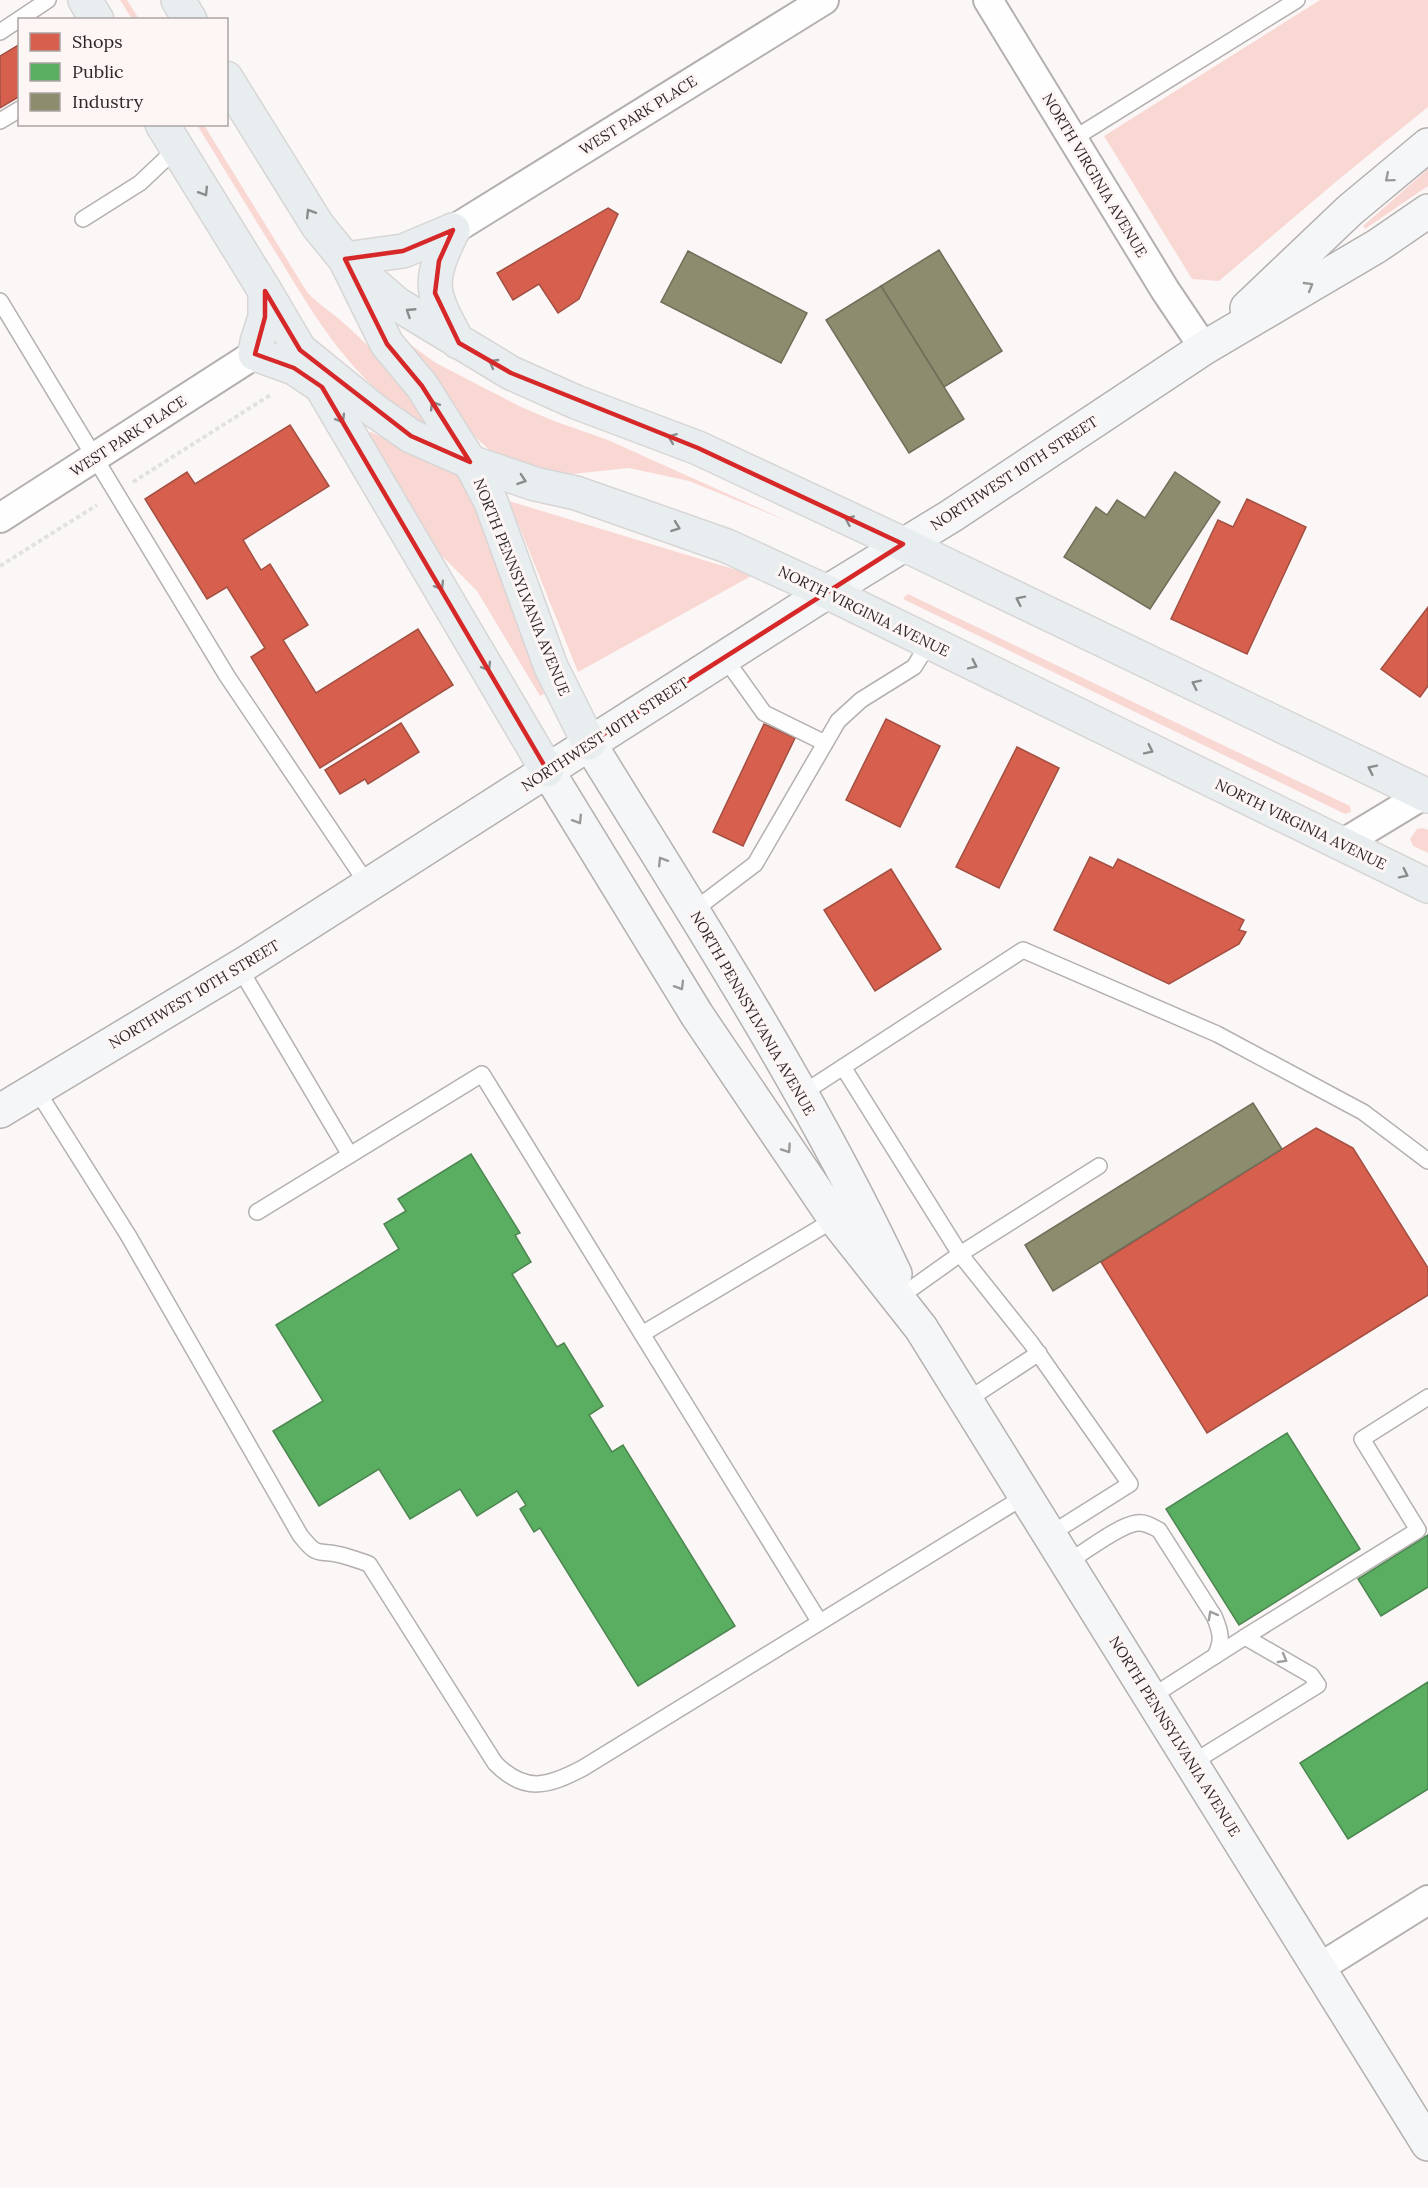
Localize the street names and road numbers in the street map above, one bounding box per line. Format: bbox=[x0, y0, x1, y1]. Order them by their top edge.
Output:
street label: WEST PARK PLACE bbox=[576, 71, 700, 159]
street label: NORTH VIRGINIA AVENUE bbox=[1038, 89, 1152, 261]
street label: WEST PARK PLACE bbox=[66, 391, 190, 481]
street label: NORTHWEST 10TH STREET bbox=[927, 411, 1102, 534]
street label: NORTH PENNSYLVANIA AVENUE bbox=[470, 475, 574, 699]
street label: NORTH VIRGINIA AVENUE bbox=[775, 561, 953, 661]
street label: NORTHWEST 10TH STREET bbox=[518, 672, 693, 795]
street label: NORTH VIRGINIA AVENUE bbox=[1212, 774, 1390, 874]
street label: NORTH PENNSYLVANIA AVENUE bbox=[687, 907, 819, 1119]
street label: NORTHWEST 10TH STREET bbox=[105, 935, 283, 1053]
street label: NORTH PENNSYLVANIA AVENUE bbox=[1105, 1632, 1245, 1840]

